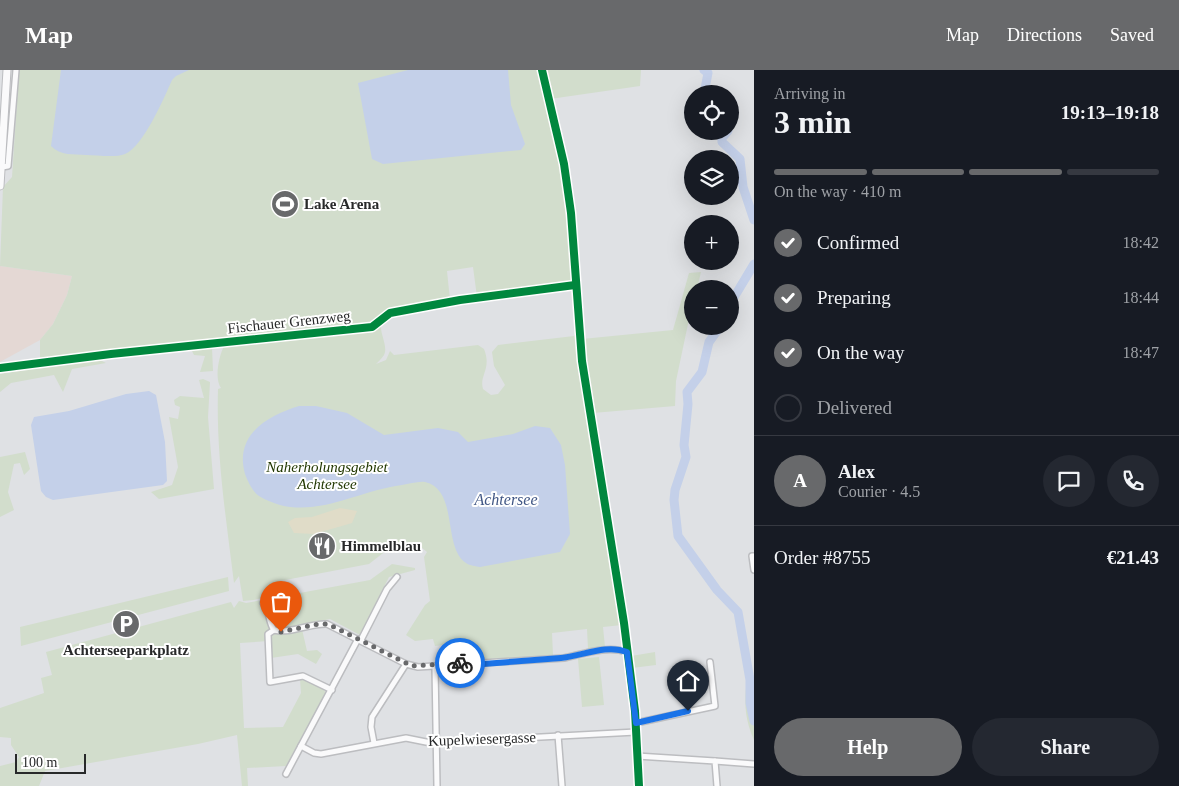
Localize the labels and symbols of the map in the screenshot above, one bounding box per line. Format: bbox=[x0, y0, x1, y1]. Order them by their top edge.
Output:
sports icon: Lake Arena bbox=[270, 189, 300, 219]
place label: Lake Arena bbox=[304, 196, 380, 212]
street label: Fischauer Grenzweg bbox=[227, 308, 352, 336]
park label: Naherholungsgebiet Achtersee bbox=[265, 459, 389, 492]
water label: Achtersee bbox=[473, 491, 538, 508]
restaurant icon: Himmelblau bbox=[307, 531, 337, 561]
place label: Himmelblau bbox=[341, 538, 421, 554]
pin bbox=[260, 581, 302, 632]
parking icon: Achterseeparkplatz bbox=[111, 609, 141, 639]
courier bbox=[435, 638, 485, 688]
place label: Achterseeparkplatz bbox=[63, 642, 189, 658]
pin bbox=[667, 660, 709, 711]
street label: Kupelwiesergasse bbox=[428, 729, 537, 749]
scale bar bbox=[15, 751, 86, 774]

